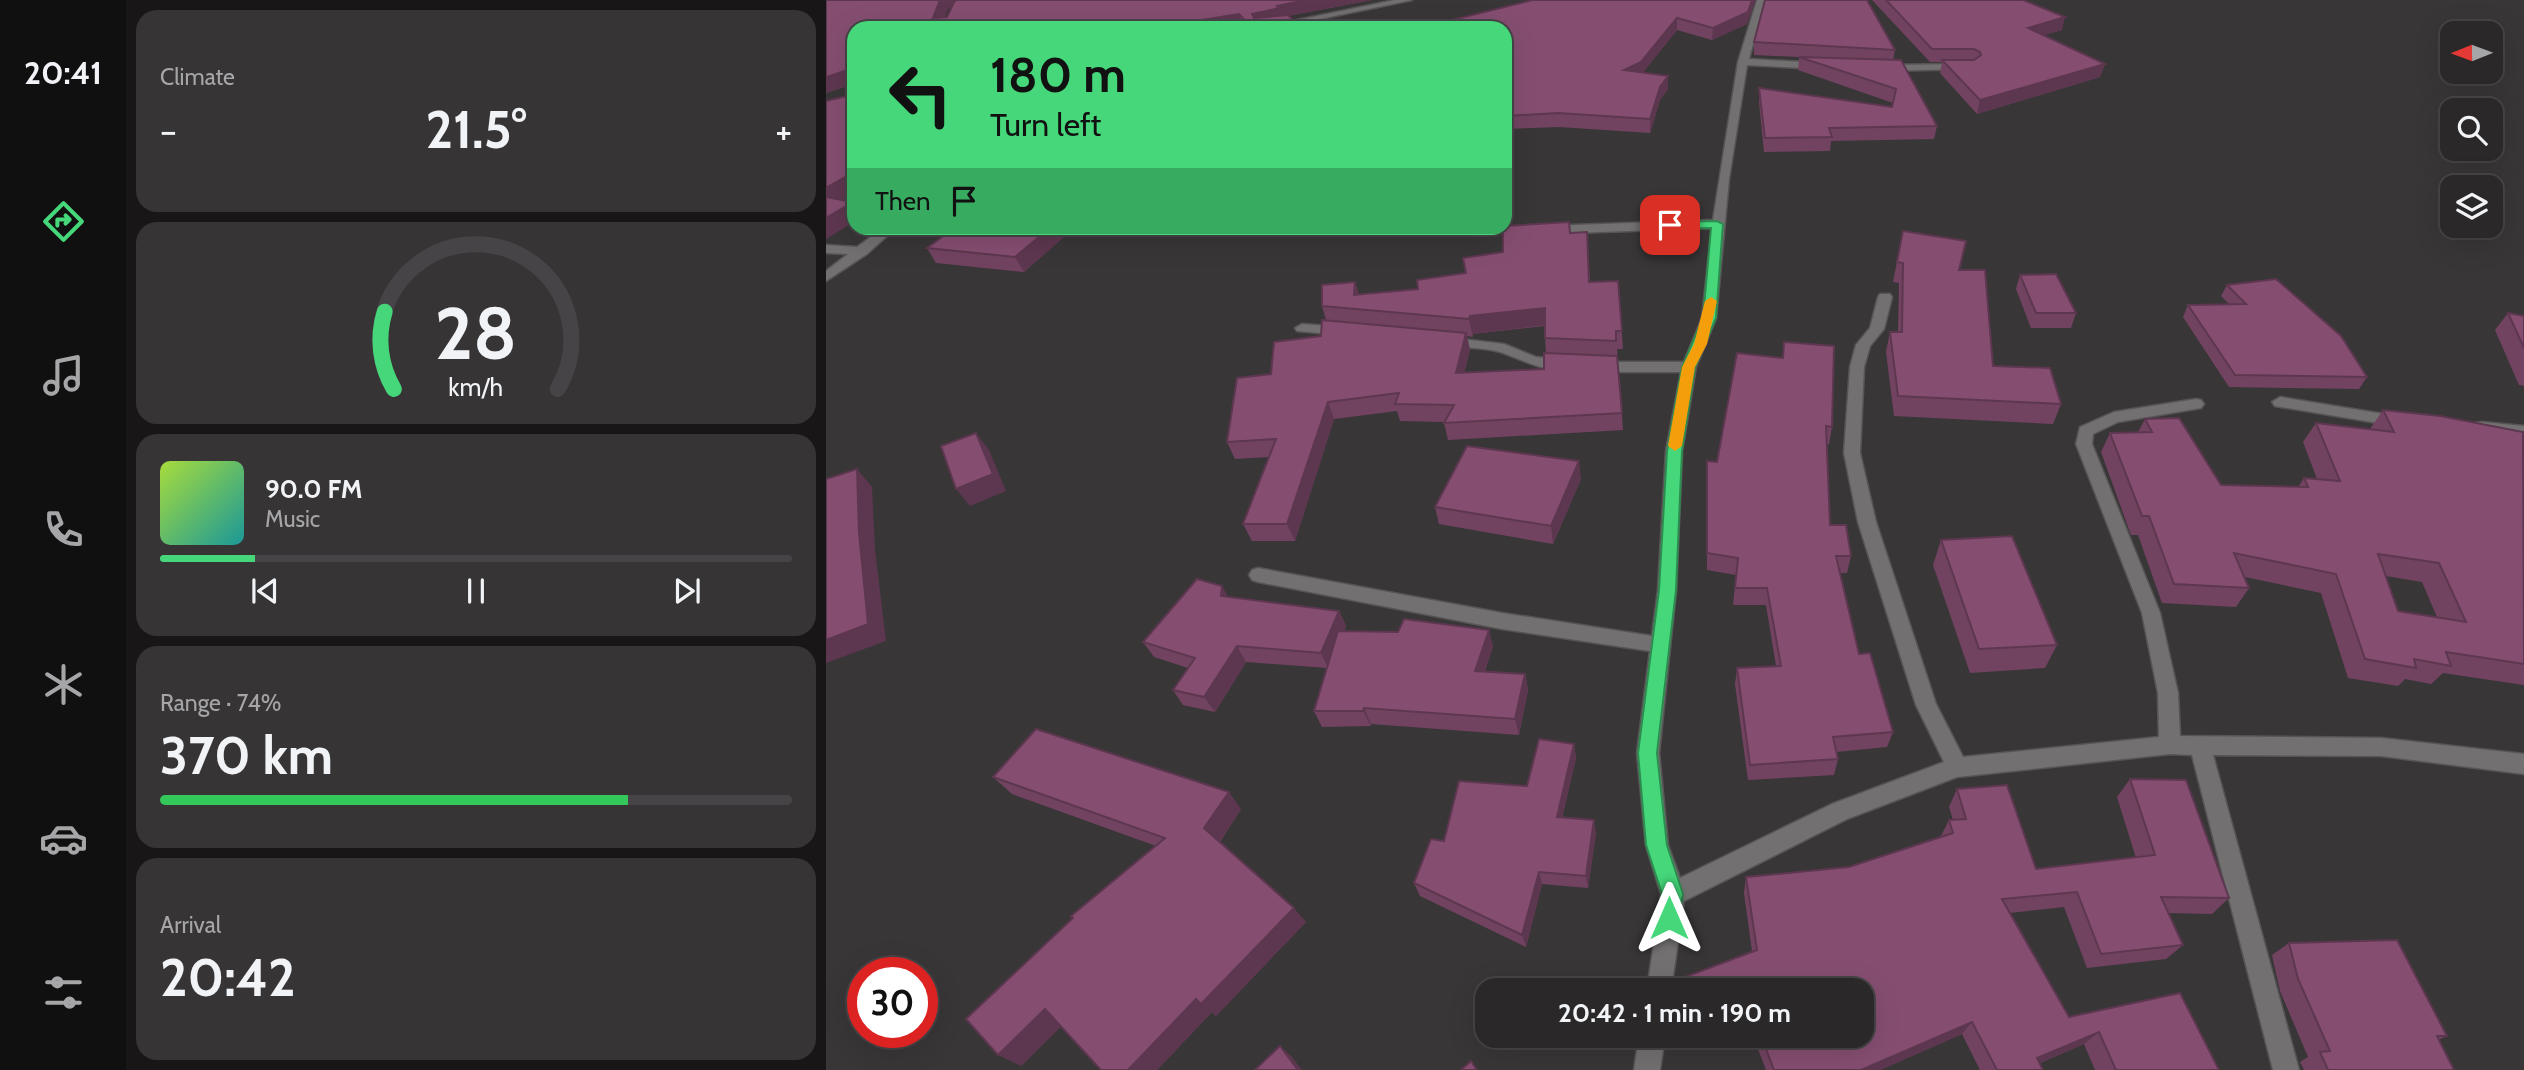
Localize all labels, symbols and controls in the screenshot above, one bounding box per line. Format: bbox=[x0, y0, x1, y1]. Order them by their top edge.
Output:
north arrow bbox=[2440, 21, 2502, 84]
map controls bbox=[2440, 21, 2503, 238]
text: 180 m bbox=[990, 45, 1126, 104]
icon: left bbox=[875, 49, 966, 140]
text: 20:41 bbox=[24, 53, 102, 92]
text: Climate bbox=[160, 63, 235, 91]
text: 21.5° bbox=[425, 98, 527, 161]
button: search bbox=[2440, 98, 2503, 161]
text: Turn left bbox=[990, 105, 1101, 144]
text: − bbox=[160, 107, 177, 154]
text: + bbox=[775, 107, 792, 154]
button: layers bbox=[2440, 175, 2503, 238]
icon: arrive bbox=[945, 182, 983, 220]
text: Then bbox=[875, 185, 931, 217]
pin bbox=[1640, 195, 1700, 255]
icon: directions bbox=[39, 197, 88, 246]
icon: arrive bbox=[1651, 206, 1689, 244]
text: 28 bbox=[435, 289, 517, 377]
icon: music bbox=[39, 351, 88, 400]
text: km/h bbox=[449, 372, 503, 402]
text: 90.0 FM bbox=[265, 473, 362, 505]
icon: phone bbox=[39, 505, 88, 554]
text: Music bbox=[265, 505, 320, 533]
icon: previous bbox=[246, 572, 284, 610]
icon: pause bbox=[457, 572, 495, 610]
icon: next bbox=[668, 572, 706, 610]
icon: climate bbox=[39, 660, 88, 709]
text: Range · 74% bbox=[160, 689, 281, 717]
text: 370 km bbox=[160, 724, 333, 787]
icon: car bbox=[39, 814, 88, 863]
position arrow bbox=[1632, 881, 1706, 955]
text: Arrival bbox=[160, 911, 221, 939]
text: 20:42 bbox=[160, 946, 296, 1009]
speed limit sign: 30 bbox=[847, 957, 938, 1048]
icon: filters bbox=[39, 968, 88, 1017]
text: 20:42 · 1 min · 190 m bbox=[1558, 997, 1791, 1029]

